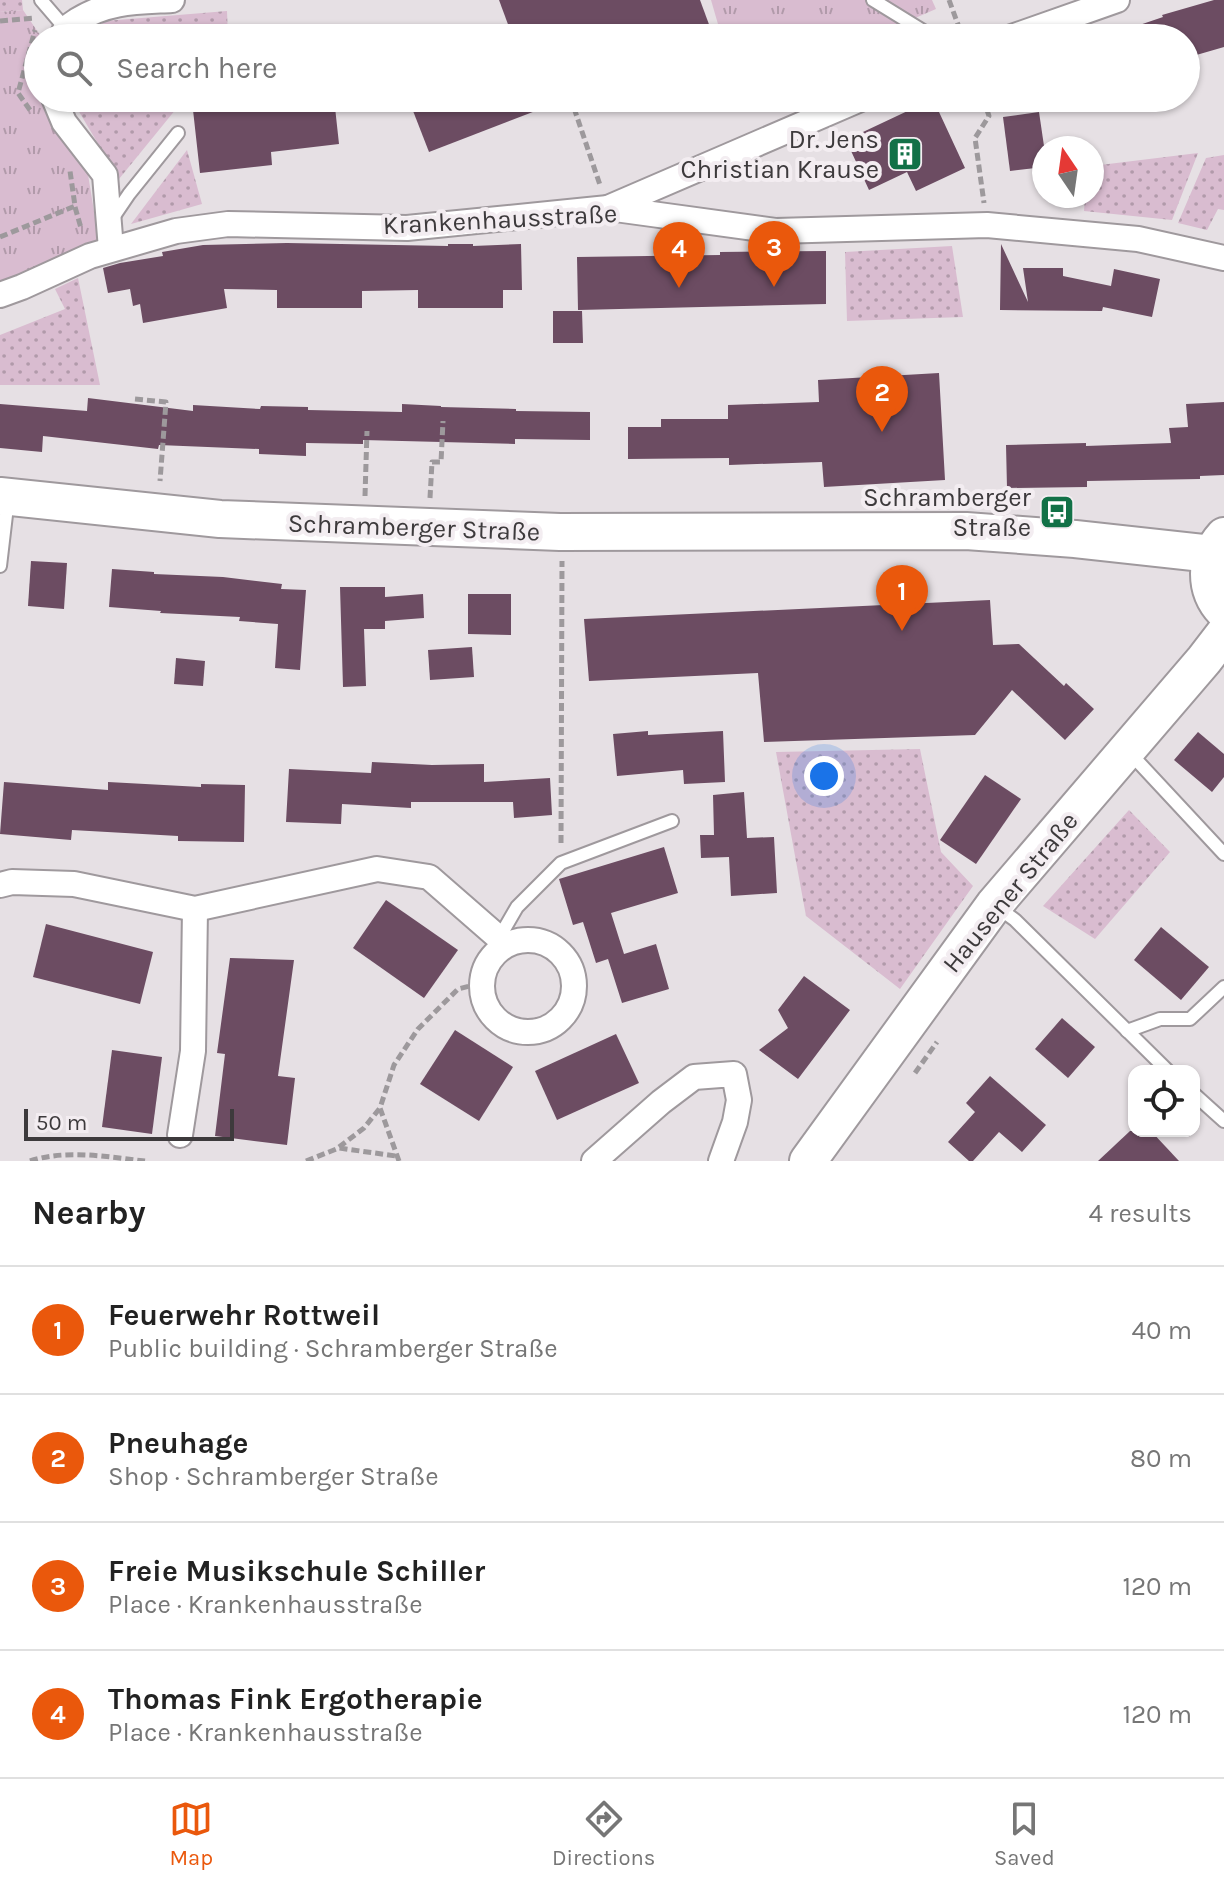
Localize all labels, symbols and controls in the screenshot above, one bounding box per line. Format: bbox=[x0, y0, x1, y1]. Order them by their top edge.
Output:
search box bbox=[24, 24, 1200, 112]
icon: search bbox=[52, 46, 96, 90]
text: Search here bbox=[116, 50, 277, 86]
place label: Dr. Jens Christian Krause bbox=[681, 124, 879, 185]
building icon: Dr. Jens Christian Krause bbox=[886, 135, 924, 173]
north arrow bbox=[1032, 136, 1104, 208]
street label: Krankenhausstraße bbox=[382, 198, 618, 241]
pin: 3 bbox=[748, 221, 800, 287]
pin: 4 bbox=[653, 222, 705, 288]
pin: 2 bbox=[856, 366, 908, 432]
place label: Schramberger Straße bbox=[863, 482, 1032, 543]
bus stop icon: Schramberger Straße bbox=[1038, 493, 1076, 531]
street label: Schramberger Straße bbox=[287, 508, 541, 547]
pin: 1 bbox=[876, 565, 928, 631]
your location bbox=[804, 756, 844, 796]
street label: Hausener Straße bbox=[936, 806, 1085, 979]
map controls bbox=[1128, 1065, 1200, 1137]
button: locate bbox=[1128, 1065, 1200, 1137]
scale bar bbox=[24, 1105, 234, 1141]
text: 50 m bbox=[36, 1110, 87, 1136]
text: Nearby bbox=[32, 1193, 146, 1233]
text: 4 results bbox=[1088, 1198, 1192, 1229]
text: Feuerwehr Rottweil bbox=[108, 1297, 380, 1333]
text: 1 bbox=[53, 1315, 63, 1346]
text: 40 m bbox=[1132, 1315, 1192, 1346]
text: Public building · Schramberger Straße bbox=[108, 1333, 558, 1364]
text: Pneuhage bbox=[108, 1425, 248, 1461]
text: 2 bbox=[50, 1443, 66, 1474]
text: 80 m bbox=[1130, 1443, 1192, 1474]
text: Shop · Schramberger Straße bbox=[108, 1461, 439, 1492]
text: Freie Musikschule Schiller bbox=[108, 1553, 485, 1589]
text: 3 bbox=[50, 1571, 66, 1602]
text: 120 m bbox=[1122, 1571, 1192, 1602]
text: Place · Krankenhausstraße bbox=[108, 1589, 423, 1620]
text: Thomas Fink Ergotherapie bbox=[108, 1681, 483, 1717]
text: 4 bbox=[50, 1699, 66, 1730]
text: 120 m bbox=[1122, 1699, 1192, 1730]
text: Place · Krankenhausstraße bbox=[108, 1717, 423, 1748]
tab: Map bbox=[169, 1797, 213, 1871]
tab: Directions bbox=[552, 1797, 655, 1871]
tab: Saved bbox=[994, 1797, 1055, 1871]

